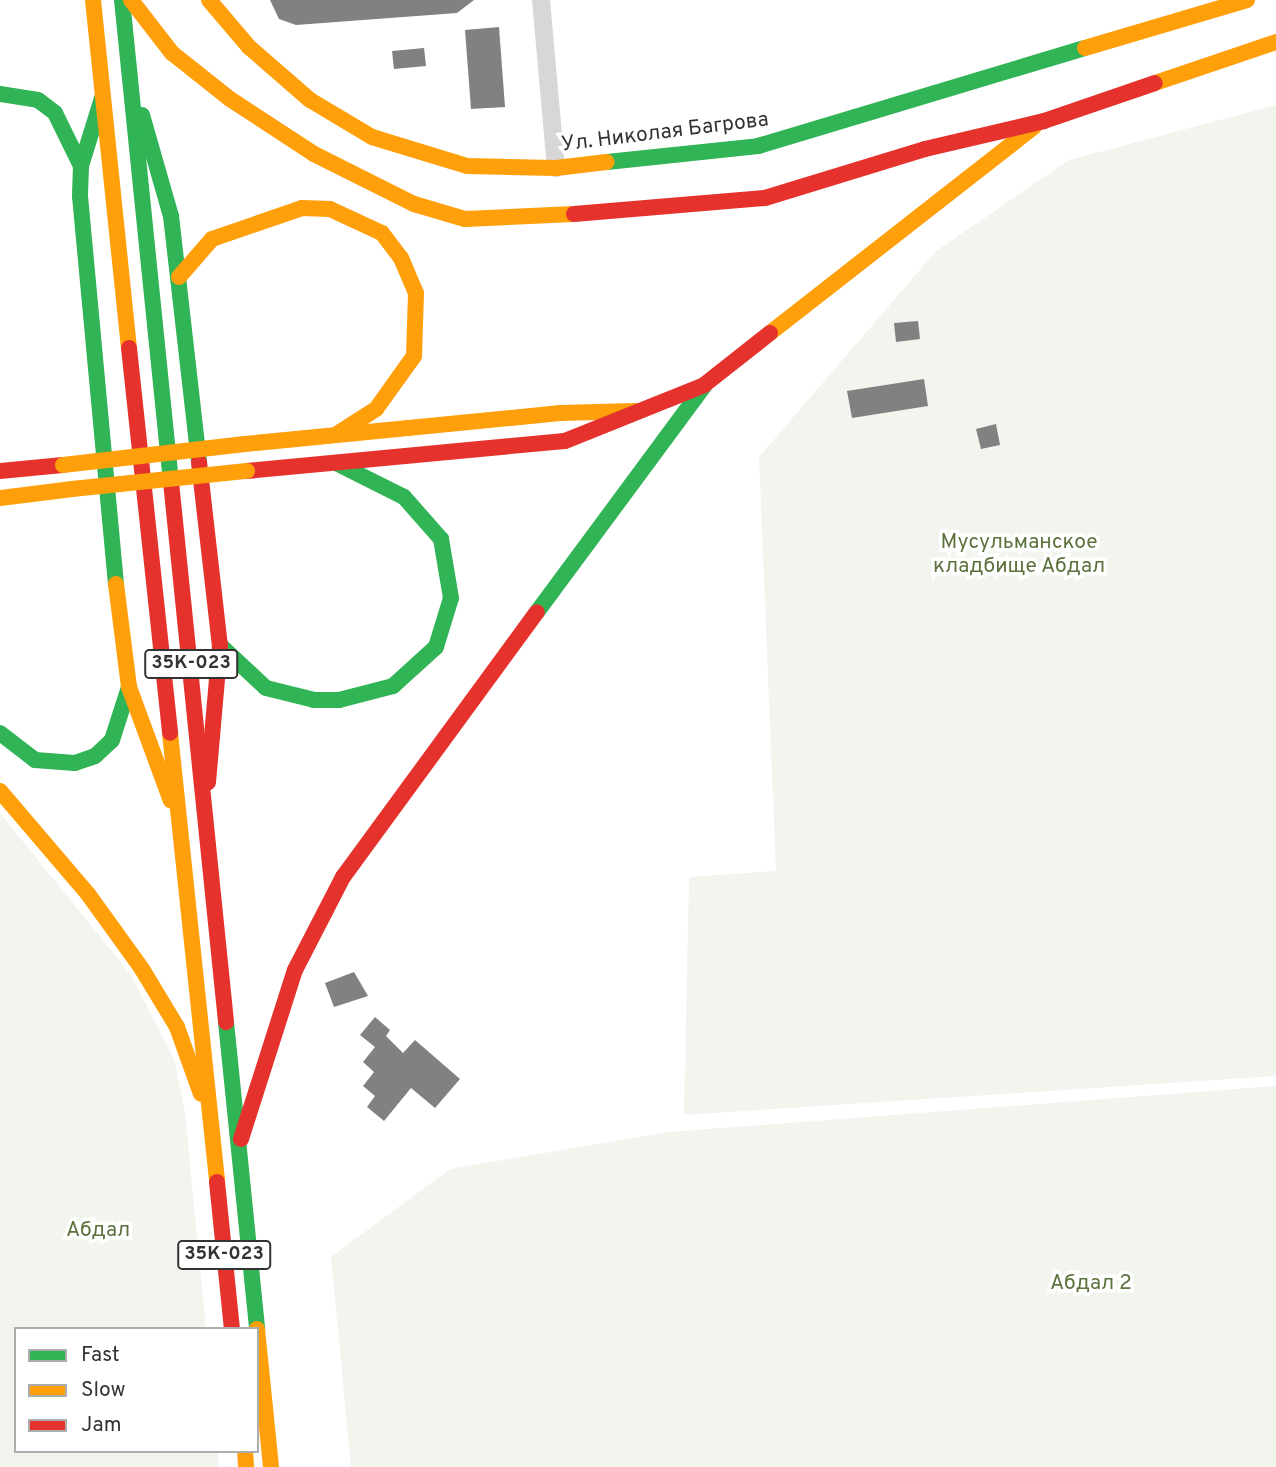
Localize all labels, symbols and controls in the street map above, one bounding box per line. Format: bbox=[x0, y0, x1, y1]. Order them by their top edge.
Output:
street label: Ул. Николая Багрова bbox=[560, 108, 770, 158]
park label: Мусульманское кладбище Абдал bbox=[933, 530, 1105, 580]
road number: 35К-023 bbox=[144, 649, 238, 680]
park label: Абдал bbox=[66, 1218, 130, 1244]
road number: 35К-023 bbox=[177, 1240, 271, 1270]
park label: Абдал 2 bbox=[1050, 1271, 1132, 1297]
legend bbox=[14, 1327, 259, 1453]
text: Fast bbox=[81, 1342, 120, 1369]
text: Slow bbox=[81, 1377, 126, 1404]
text: Jam bbox=[81, 1412, 122, 1439]

